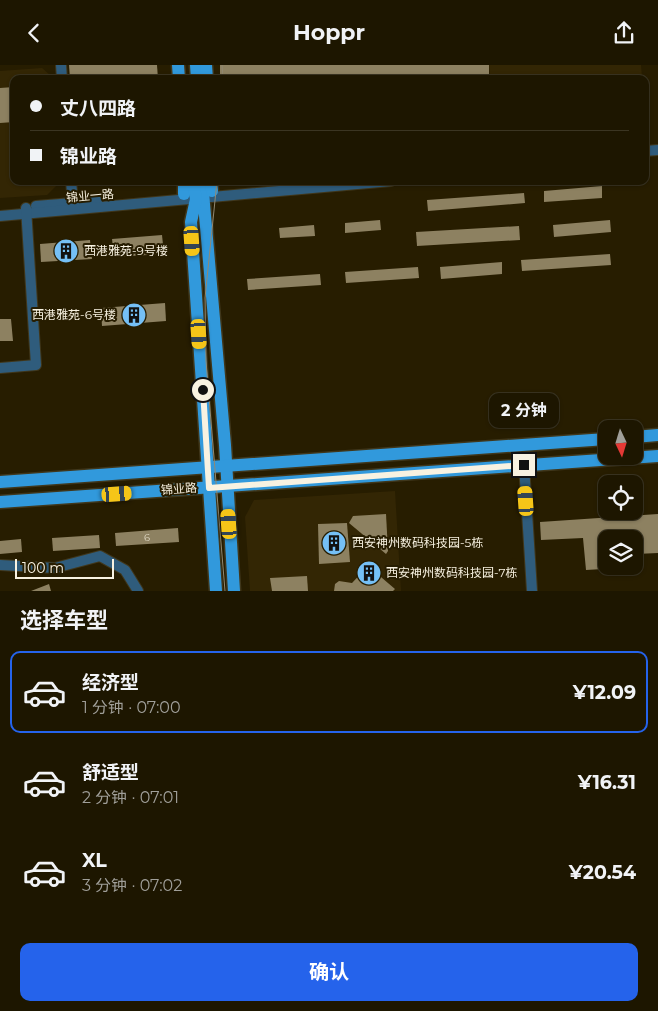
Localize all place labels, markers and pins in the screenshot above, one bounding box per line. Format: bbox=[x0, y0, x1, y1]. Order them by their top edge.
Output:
building icon: 西港雅苑-9号楼 bbox=[53, 238, 79, 264]
place label: 西港雅苑-9号楼 bbox=[84, 243, 168, 258]
building icon: 西港雅苑-6号楼 bbox=[121, 302, 147, 328]
place label: 西港雅苑-6号楼 bbox=[32, 307, 116, 322]
building icon: 西安神州数码科技园-5栋 bbox=[321, 530, 347, 556]
place label: 西安神州数码科技园-5栋 bbox=[352, 535, 483, 550]
building icon: 西安神州数码科技园-7栋 bbox=[356, 560, 382, 586]
place label: 西安神州数码科技园-7栋 bbox=[386, 565, 518, 580]

